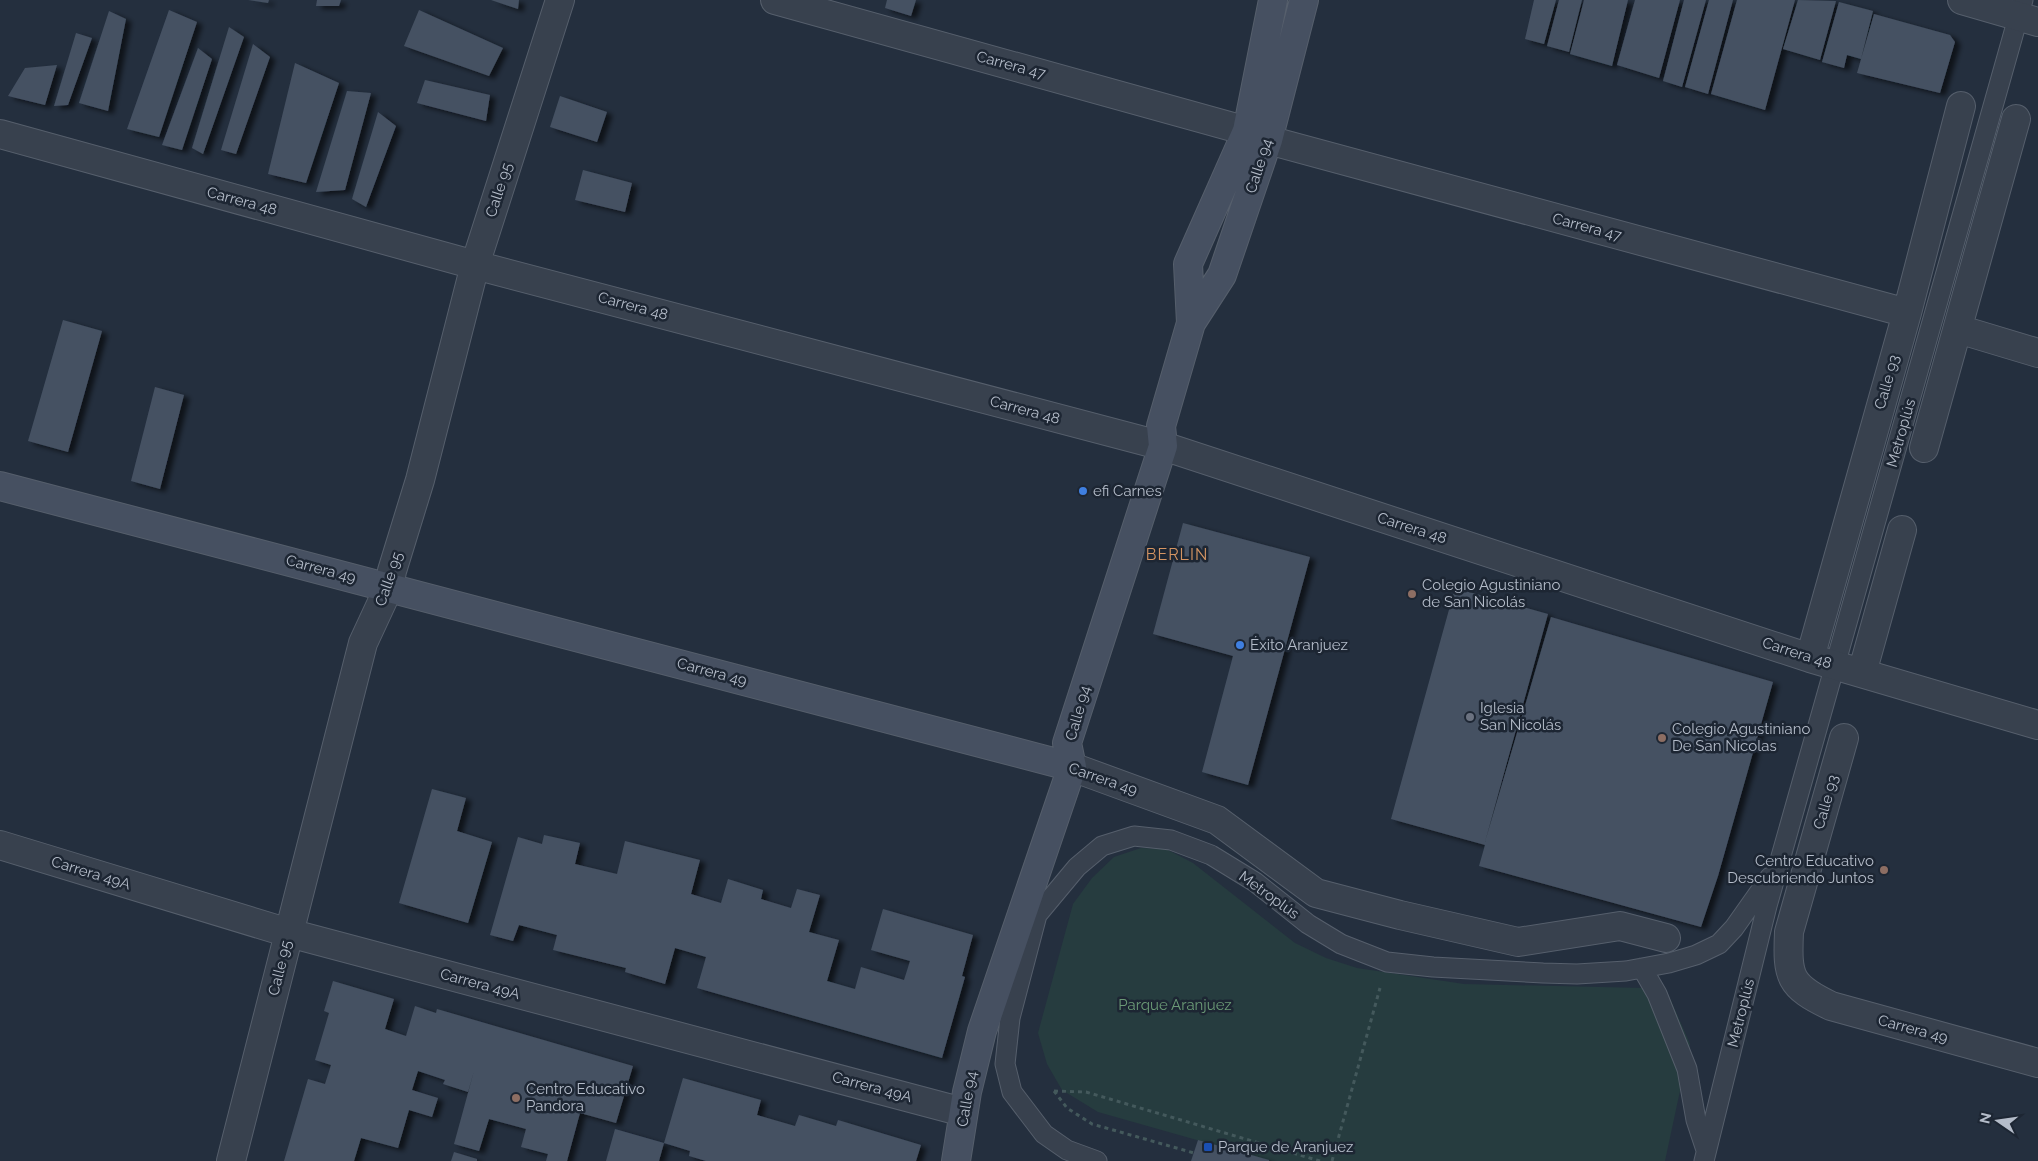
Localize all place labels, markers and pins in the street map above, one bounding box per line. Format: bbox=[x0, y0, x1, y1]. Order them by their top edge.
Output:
place label: efi Carnes bbox=[1093, 482, 1162, 500]
marker: efi Carnes bbox=[1077, 485, 1089, 497]
place label: Colegio Agustiniano de San Nicolás bbox=[1422, 576, 1560, 611]
marker: Colegio Agustiniano de San Nicolás bbox=[1406, 588, 1418, 600]
place label: Éxito Aranjuez bbox=[1250, 636, 1348, 654]
marker: Éxito Aranjuez bbox=[1234, 639, 1246, 651]
place label: Iglesia San Nicolás bbox=[1480, 699, 1561, 734]
marker: Iglesia San Nicolás bbox=[1464, 711, 1476, 723]
place label: Colegio Agustiniano De San Nicolas bbox=[1672, 720, 1810, 755]
marker: Colegio Agustiniano De San Nicolas bbox=[1656, 732, 1668, 744]
place label: Centro Educativo Descubriendo Juntos bbox=[1727, 852, 1874, 887]
marker: Centro Educativo Descubriendo Juntos bbox=[1878, 864, 1890, 876]
place label: Centro Educativo Pandora bbox=[526, 1080, 645, 1115]
marker: Centro Educativo Pandora bbox=[510, 1092, 522, 1104]
place label: Parque de Aranjuez bbox=[1218, 1138, 1353, 1156]
marker: Parque de Aranjuez bbox=[1202, 1141, 1214, 1153]

